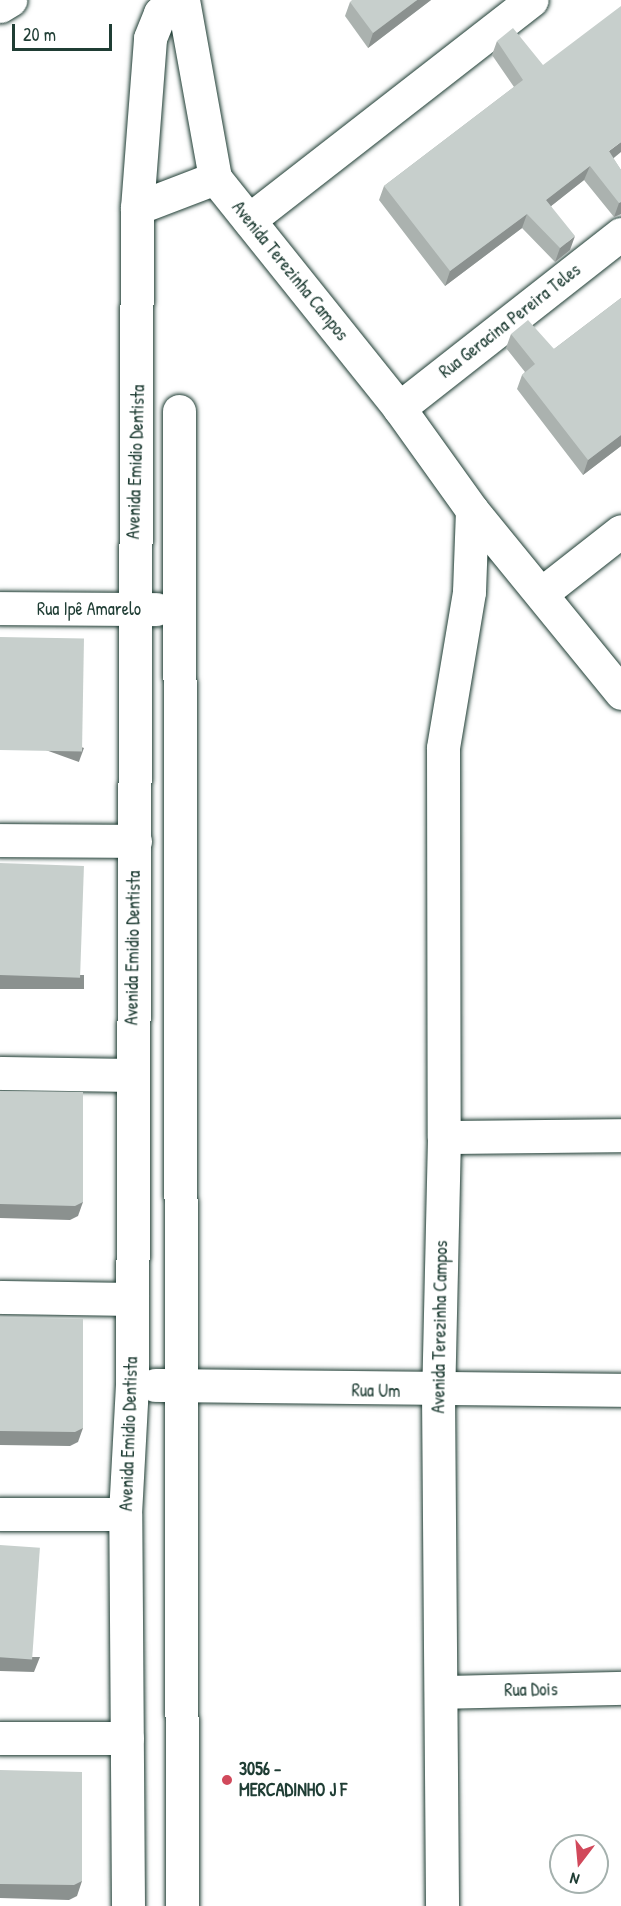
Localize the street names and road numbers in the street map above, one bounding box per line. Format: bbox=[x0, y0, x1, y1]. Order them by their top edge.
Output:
street label: Avenida Terezinha Campos bbox=[227, 197, 353, 345]
street label: Rua Geracina Pereira Teles bbox=[435, 259, 585, 383]
street label: Avenida Emidio Dentista bbox=[123, 384, 149, 540]
street label: Rua Ipê Amarelo bbox=[37, 598, 141, 620]
street label: Avenida Emidio Dentista bbox=[121, 871, 145, 1025]
street label: Avenida Terezinha Campos bbox=[428, 1240, 452, 1414]
street label: Avenida Emidio Dentista bbox=[116, 1356, 142, 1512]
street label: Rua Um bbox=[351, 1380, 401, 1402]
street label: Rua Dois bbox=[504, 1679, 558, 1701]

